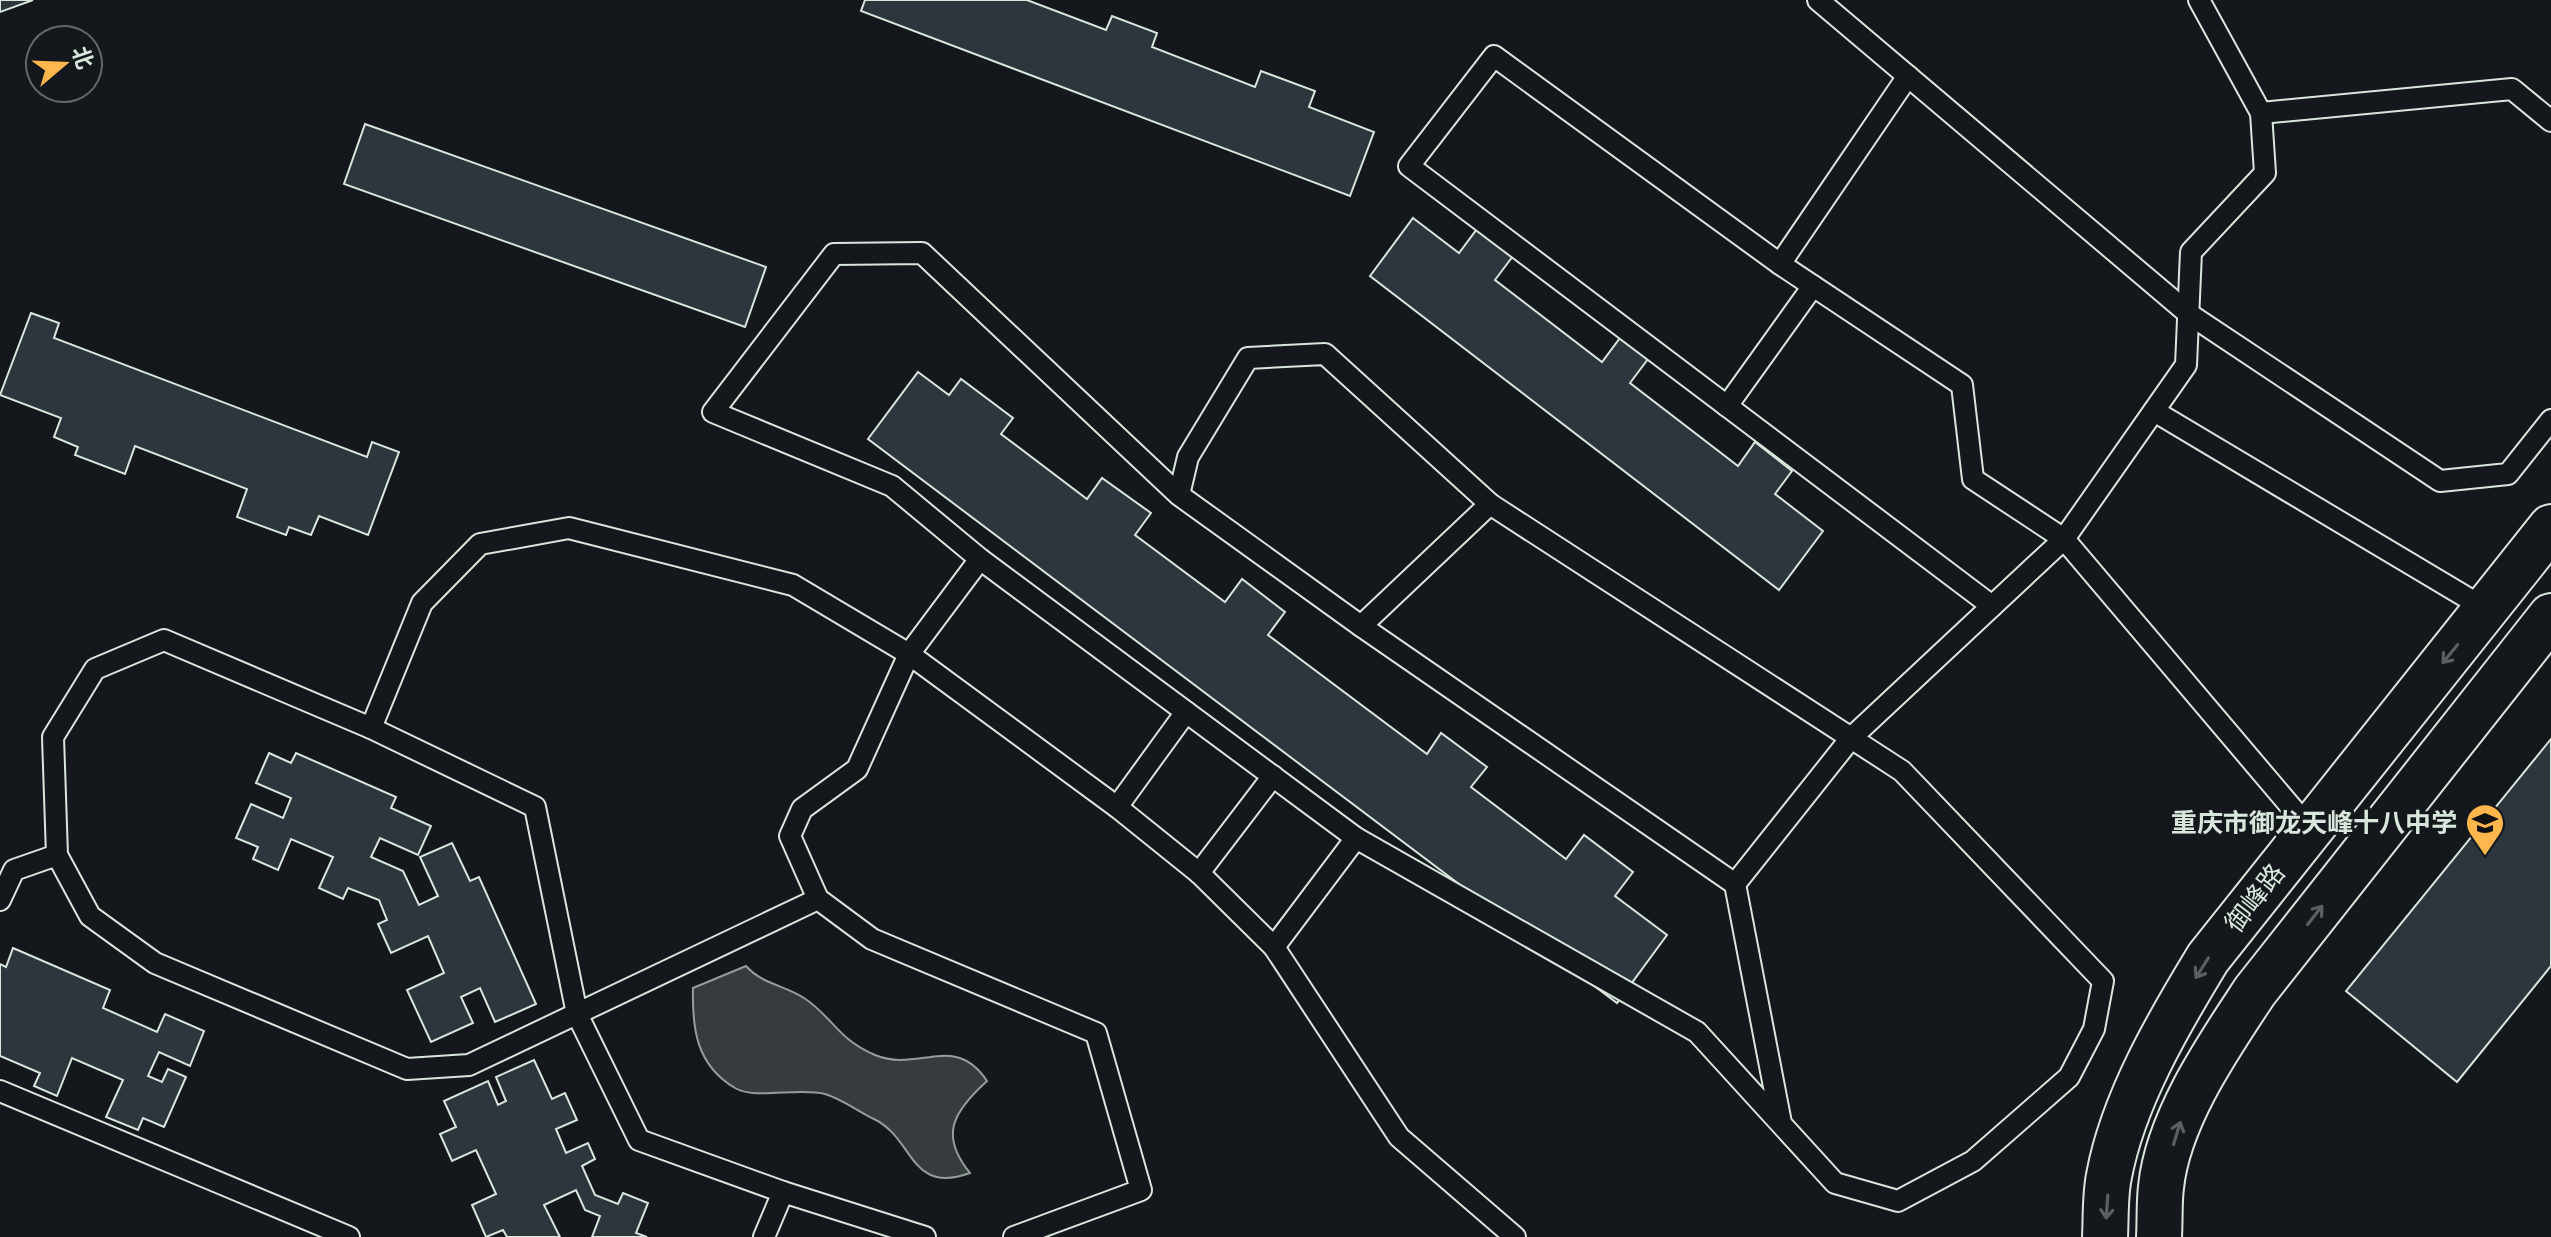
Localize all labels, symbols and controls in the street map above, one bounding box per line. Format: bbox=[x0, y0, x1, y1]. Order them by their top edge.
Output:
north arrow bbox=[24, 24, 104, 104]
text: 北 bbox=[63, 42, 101, 73]
one-way arrow bbox=[2441, 643, 2459, 664]
school or university icon: 重庆市御龙天峰十八中学 bbox=[2464, 802, 2506, 857]
place label: 重庆市御龙天峰十八中学 bbox=[2171, 805, 2457, 842]
street label: 御峰路 bbox=[2217, 856, 2294, 940]
one-way arrow bbox=[2306, 905, 2324, 926]
one-way arrow bbox=[2194, 956, 2210, 979]
one-way arrow bbox=[2170, 1121, 2185, 1147]
one-way arrow bbox=[2099, 1193, 2114, 1220]

